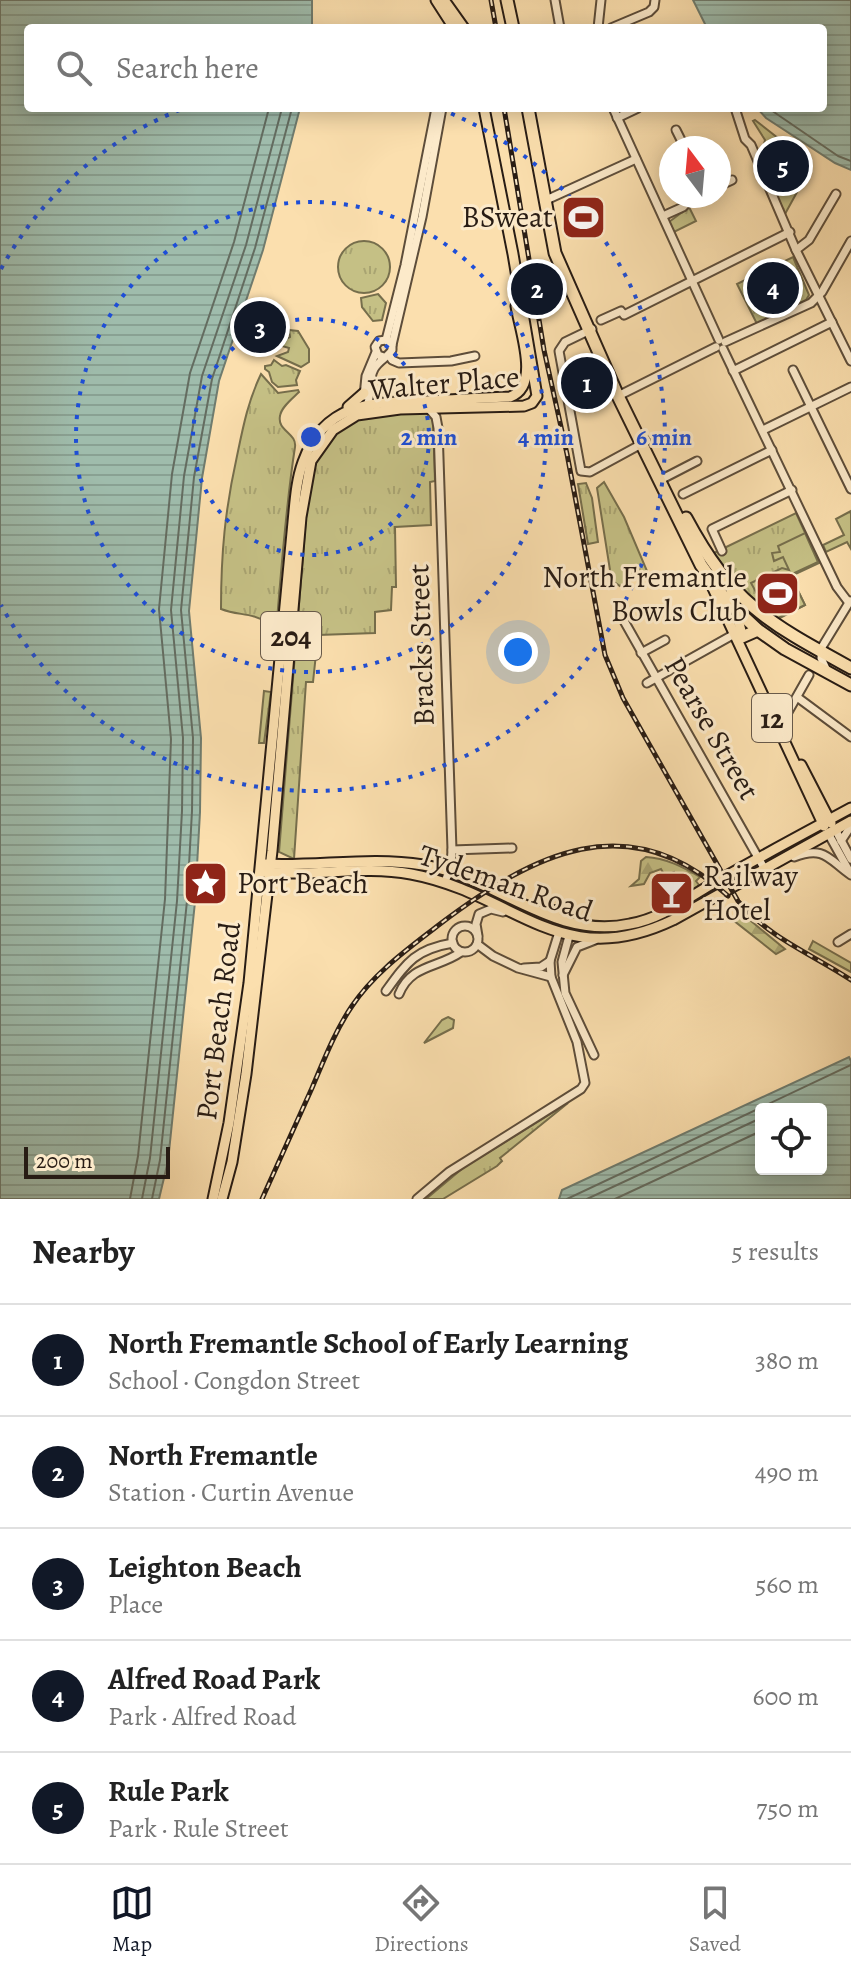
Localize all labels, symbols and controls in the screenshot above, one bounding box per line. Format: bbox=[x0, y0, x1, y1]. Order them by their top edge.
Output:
search box bbox=[24, 24, 827, 112]
icon: search bbox=[52, 46, 96, 90]
text: Search here bbox=[116, 48, 259, 88]
north arrow bbox=[659, 136, 731, 208]
pin: 5 bbox=[757, 136, 809, 196]
sports icon: BSweat bbox=[560, 193, 608, 241]
place label: BSweat bbox=[462, 197, 553, 237]
pin: 4 bbox=[747, 258, 799, 318]
pin: 2 bbox=[511, 259, 563, 319]
pin: 3 bbox=[234, 297, 286, 357]
pin: 1 bbox=[561, 353, 613, 413]
street label: Walter Place bbox=[366, 356, 521, 410]
text: 2 min bbox=[401, 421, 458, 453]
text: 4 min bbox=[518, 421, 575, 453]
text: 6 min bbox=[636, 421, 693, 453]
centre of rings bbox=[297, 423, 325, 451]
place label: North Fremantle Bowls Club bbox=[542, 557, 747, 631]
street label: Bracks Street bbox=[398, 563, 444, 727]
sports icon: North Fremantle Bowls Club bbox=[754, 570, 802, 618]
road number: 204 bbox=[261, 612, 321, 660]
your location bbox=[498, 632, 538, 672]
street label: Pearse Street bbox=[655, 649, 769, 807]
road number: 12 bbox=[752, 694, 792, 742]
street label: Tydeman Road bbox=[414, 835, 599, 932]
place label: Railway Hotel bbox=[703, 856, 799, 930]
place icon: Port Beach bbox=[182, 859, 230, 907]
place label: Port Beach bbox=[237, 863, 368, 903]
bar icon: Railway Hotel bbox=[648, 869, 696, 917]
street label: Port Beach Road bbox=[186, 919, 250, 1123]
map controls bbox=[755, 1103, 827, 1175]
button: locate bbox=[755, 1103, 827, 1175]
scale bar bbox=[24, 1143, 170, 1179]
text: 200 m bbox=[36, 1146, 93, 1176]
text: Nearby bbox=[32, 1228, 135, 1275]
text: 5 results bbox=[731, 1234, 819, 1269]
text: North Fremantle School of Early Learning bbox=[108, 1323, 628, 1363]
text: 1 bbox=[53, 1343, 63, 1378]
text: 380 m bbox=[755, 1343, 819, 1378]
text: School · Congdon Street bbox=[108, 1363, 360, 1398]
text: North Fremantle bbox=[108, 1435, 318, 1475]
text: 2 bbox=[52, 1455, 64, 1490]
text: 490 m bbox=[755, 1455, 819, 1490]
text: Station · Curtin Avenue bbox=[108, 1475, 354, 1510]
text: Leighton Beach bbox=[108, 1547, 302, 1587]
text: 3 bbox=[52, 1567, 64, 1602]
text: 560 m bbox=[755, 1567, 819, 1602]
text: Place bbox=[108, 1587, 163, 1622]
text: Alfred Road Park bbox=[108, 1659, 320, 1699]
text: 4 bbox=[52, 1679, 64, 1714]
text: 600 m bbox=[752, 1679, 819, 1714]
text: Park · Alfred Road bbox=[108, 1699, 296, 1734]
text: Rule Park bbox=[108, 1771, 229, 1811]
text: 5 bbox=[52, 1791, 64, 1826]
text: 750 m bbox=[756, 1791, 819, 1826]
text: Park · Rule Street bbox=[108, 1811, 289, 1846]
tab: Map bbox=[110, 1881, 154, 1959]
tab: Directions bbox=[374, 1881, 469, 1959]
tab: Saved bbox=[689, 1881, 741, 1959]

